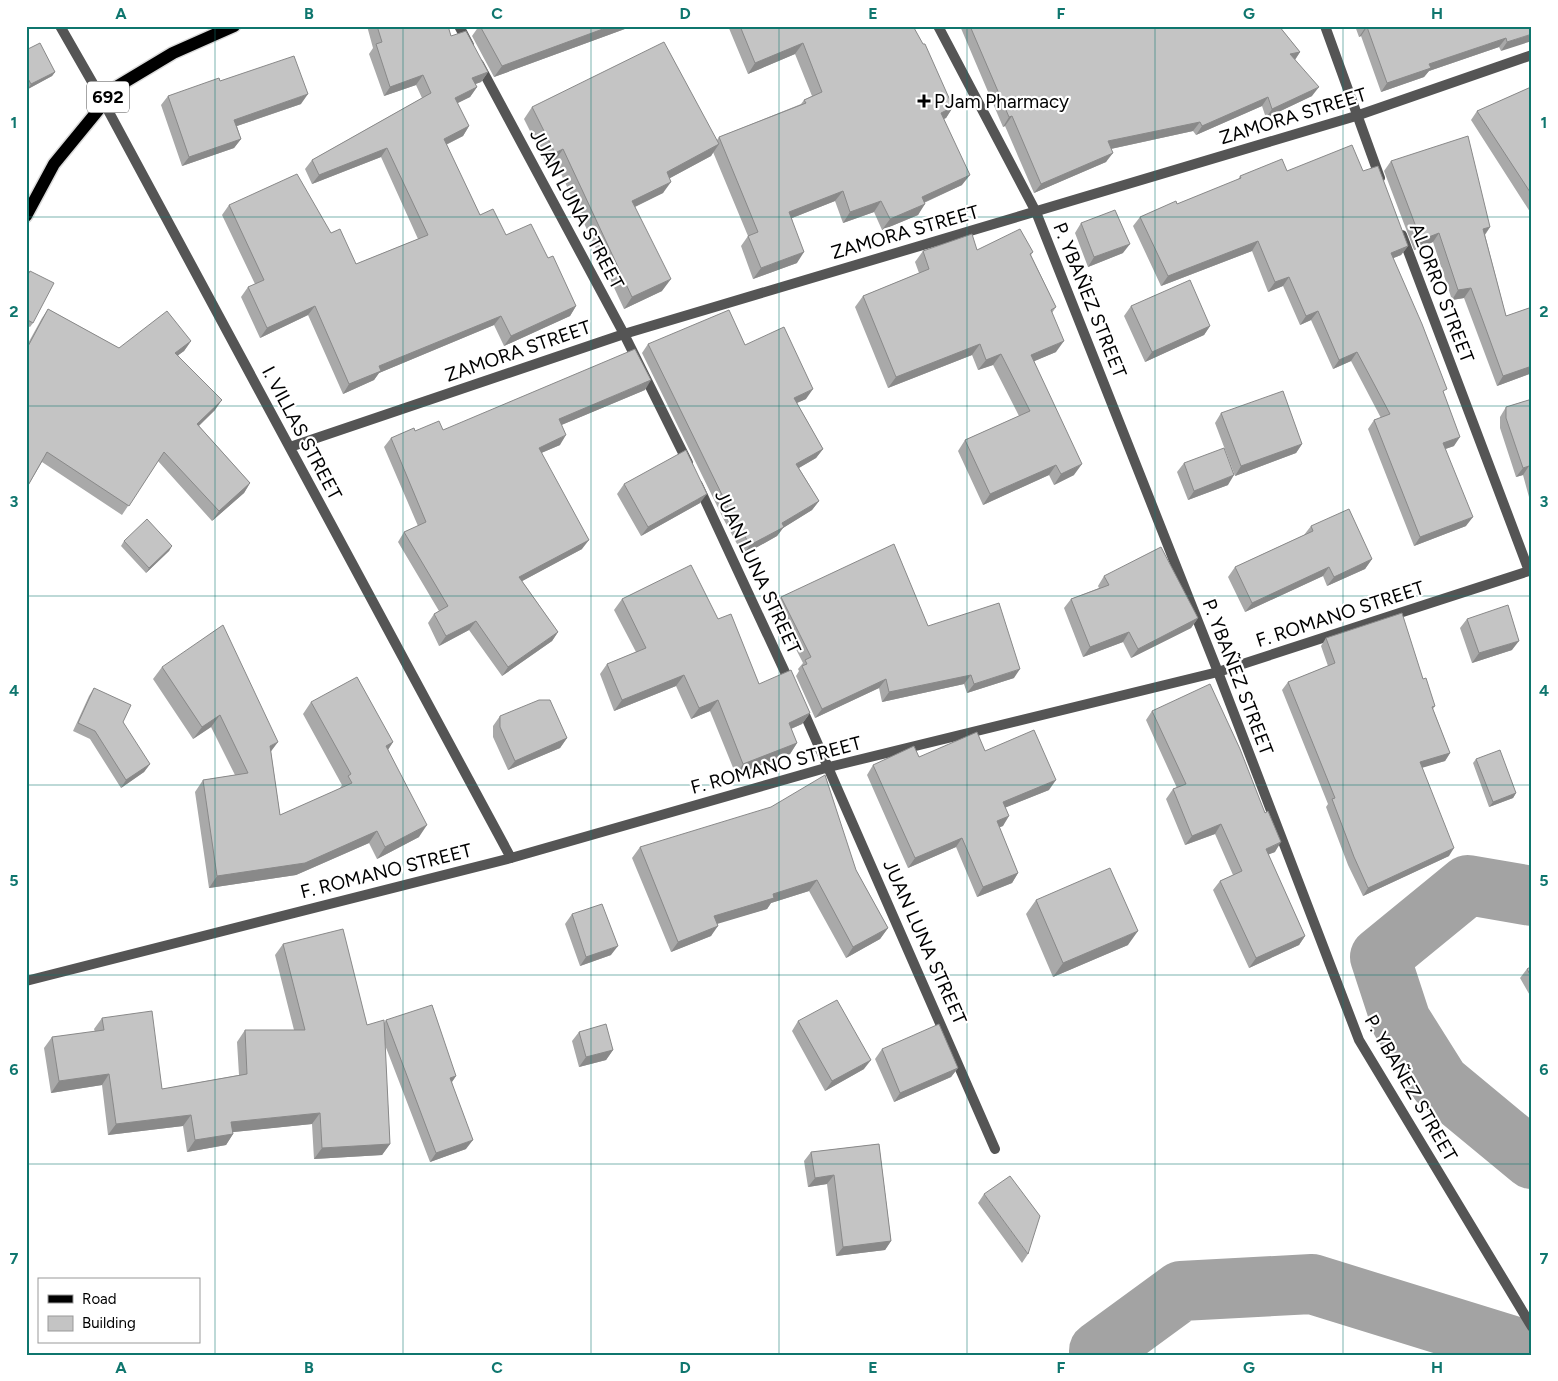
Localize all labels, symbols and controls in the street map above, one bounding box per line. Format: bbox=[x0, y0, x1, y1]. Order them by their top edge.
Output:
text: A bbox=[115, 4, 127, 23]
text: B bbox=[304, 4, 314, 23]
text: C bbox=[491, 4, 503, 23]
text: D bbox=[679, 4, 691, 23]
text: E bbox=[868, 4, 878, 23]
text: F bbox=[1057, 4, 1066, 23]
text: G bbox=[1243, 4, 1255, 23]
text: H bbox=[1431, 4, 1443, 23]
road number: 692 bbox=[87, 81, 129, 112]
street label: ZAMORA STREET bbox=[1217, 83, 1370, 149]
place label: PJam Pharmacy bbox=[934, 90, 1069, 113]
marker: PJam Pharmacy bbox=[918, 95, 930, 107]
text: 1 bbox=[11, 113, 17, 132]
text: 1 bbox=[1541, 113, 1547, 132]
street label: JUAN LUNA STREET bbox=[525, 125, 629, 293]
street label: ZAMORA STREET bbox=[829, 200, 982, 264]
street label: P. YBAÑEZ STREET bbox=[1048, 219, 1132, 381]
street label: ALORRO STREET bbox=[1405, 220, 1479, 366]
text: 2 bbox=[9, 302, 19, 321]
text: 2 bbox=[1539, 302, 1549, 321]
street label: ZAMORA STREET bbox=[442, 315, 594, 387]
street label: I. VILLAS STREET bbox=[257, 362, 347, 504]
street label: JUAN LUNA STREET bbox=[710, 486, 806, 658]
text: 3 bbox=[10, 492, 19, 511]
text: 3 bbox=[1540, 492, 1549, 511]
street label: F. ROMANO STREET bbox=[1253, 576, 1428, 652]
street label: P. YBAÑEZ STREET bbox=[1198, 596, 1279, 759]
text: 4 bbox=[9, 681, 19, 700]
text: 4 bbox=[1539, 681, 1549, 700]
street label: F. ROMANO STREET bbox=[688, 731, 864, 799]
street label: F. ROMANO STREET bbox=[298, 838, 475, 903]
street label: JUAN LUNA STREET bbox=[878, 856, 972, 1028]
text: 5 bbox=[9, 871, 19, 890]
text: 5 bbox=[1539, 871, 1549, 890]
street label: P. YBAÑEZ STREET bbox=[1360, 1011, 1463, 1166]
text: 6 bbox=[9, 1060, 19, 1079]
text: 6 bbox=[1539, 1060, 1549, 1079]
text: 7 bbox=[10, 1249, 19, 1268]
text: 7 bbox=[1540, 1249, 1549, 1268]
legend bbox=[38, 1278, 200, 1344]
text: Road bbox=[82, 1290, 117, 1308]
text: Building bbox=[82, 1314, 136, 1332]
text: A bbox=[115, 1358, 127, 1377]
text: B bbox=[304, 1358, 314, 1377]
text: C bbox=[491, 1358, 503, 1377]
text: D bbox=[679, 1358, 691, 1377]
text: E bbox=[868, 1358, 878, 1377]
text: F bbox=[1057, 1358, 1066, 1377]
text: G bbox=[1243, 1358, 1255, 1377]
text: H bbox=[1431, 1358, 1443, 1377]

